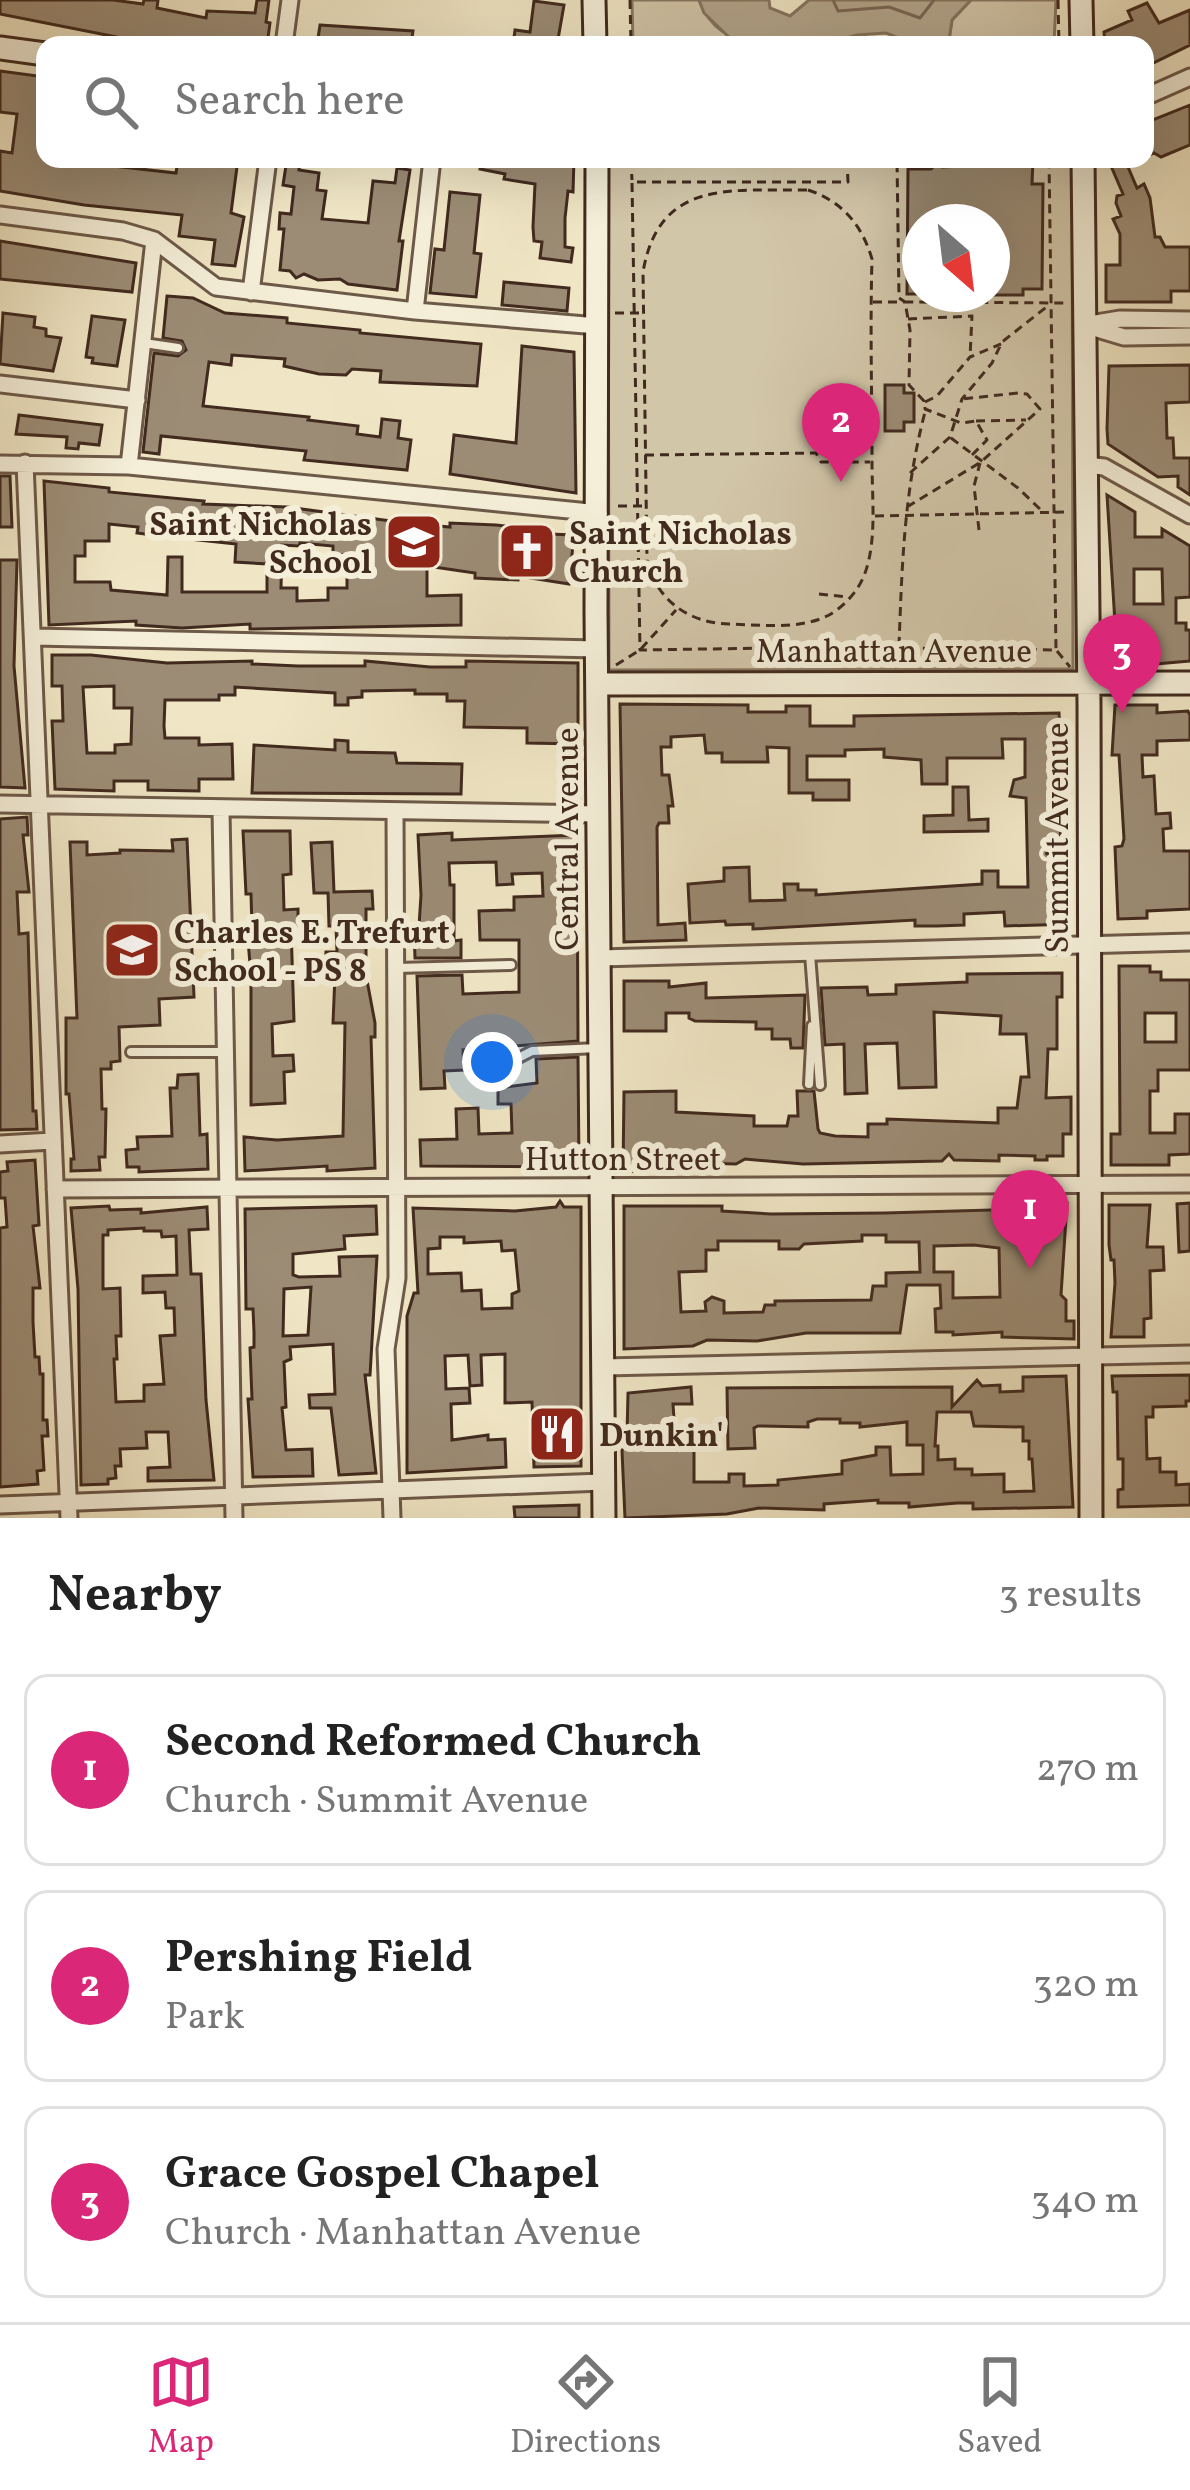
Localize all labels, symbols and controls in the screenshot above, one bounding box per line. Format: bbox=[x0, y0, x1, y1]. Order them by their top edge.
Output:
search box bbox=[36, 36, 1154, 168]
icon: search bbox=[78, 69, 144, 135]
text: Search here bbox=[174, 71, 405, 134]
north arrow bbox=[902, 204, 1010, 312]
pin: 2 bbox=[802, 383, 880, 482]
place label: Saint Nicholas School bbox=[149, 504, 372, 588]
school or university icon: Saint Nicholas School bbox=[383, 511, 445, 573]
place label: Saint Nicholas Church bbox=[569, 513, 792, 597]
church icon: Saint Nicholas Church bbox=[496, 520, 558, 582]
pin: 3 bbox=[1083, 614, 1161, 713]
street label: Manhattan Avenue bbox=[756, 631, 1032, 677]
street label: Summit Avenue bbox=[1037, 722, 1083, 954]
street label: Central Avenue bbox=[547, 727, 593, 951]
place label: Charles E. Trefurt School - PS 8 bbox=[174, 912, 450, 996]
school or university icon: Charles E. Trefurt School - PS 8 bbox=[101, 919, 163, 981]
your location bbox=[462, 1032, 522, 1092]
street label: Hutton Street bbox=[525, 1139, 721, 1185]
pin: 1 bbox=[991, 1170, 1069, 1269]
restaurant icon: Dunkin' bbox=[526, 1403, 588, 1465]
place label: Dunkin' bbox=[599, 1415, 724, 1461]
text: Nearby bbox=[48, 1561, 222, 1632]
text: 3 results bbox=[999, 1569, 1142, 1623]
text: Second Reformed Church bbox=[165, 1712, 702, 1775]
text: 1 bbox=[82, 1743, 98, 1797]
text: 270 m bbox=[1036, 1743, 1139, 1797]
text: Church · Summit Avenue bbox=[165, 1775, 588, 1829]
text: Pershing Field bbox=[165, 1928, 472, 1991]
text: 2 bbox=[80, 1959, 100, 2013]
text: 320 m bbox=[1033, 1959, 1139, 2013]
text: Park bbox=[165, 1991, 245, 2045]
text: Grace Gospel Chapel bbox=[165, 2144, 599, 2207]
text: 3 bbox=[80, 2175, 100, 2229]
text: 340 m bbox=[1031, 2175, 1139, 2229]
text: Church · Manhattan Avenue bbox=[165, 2207, 641, 2261]
tab: Map bbox=[148, 2349, 214, 2467]
tab: Directions bbox=[510, 2349, 661, 2467]
tab: Saved bbox=[957, 2349, 1042, 2467]

